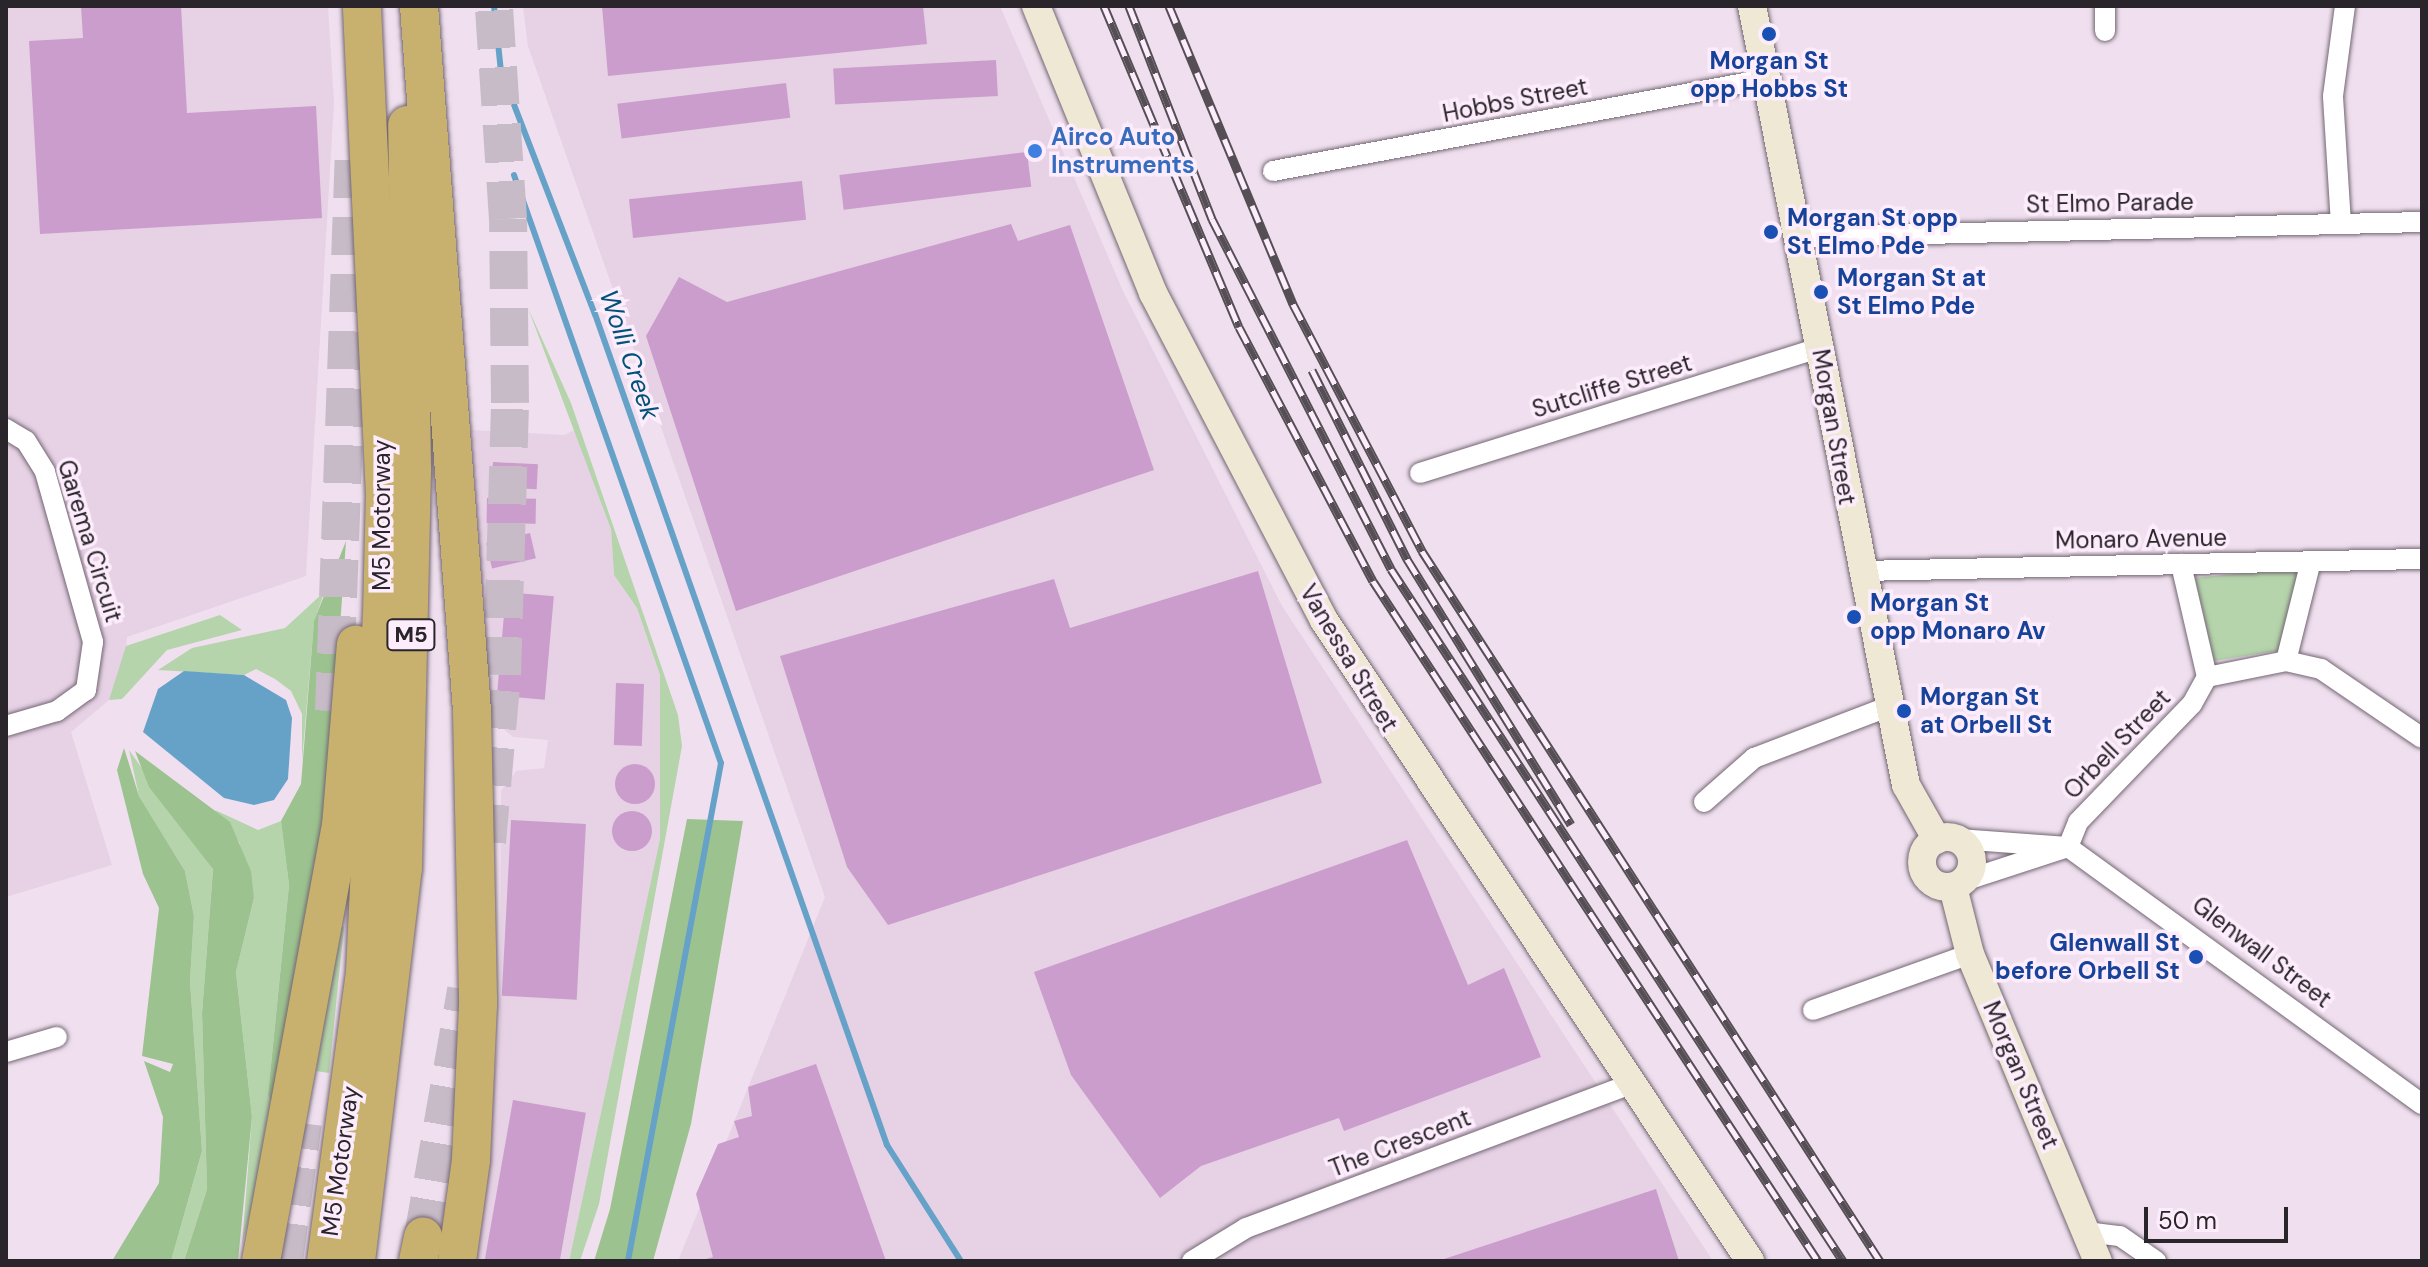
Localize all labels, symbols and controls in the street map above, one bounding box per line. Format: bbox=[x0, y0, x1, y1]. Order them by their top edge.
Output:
marker: Morgan St opp Hobbs St bbox=[1760, 25, 1778, 43]
place label: Morgan St opp Hobbs St bbox=[1690, 47, 1848, 103]
street label: Hobbs Street bbox=[1440, 72, 1590, 128]
place label: Airco Auto Instruments bbox=[1051, 123, 1195, 179]
marker: Airco Auto Instruments bbox=[1026, 142, 1044, 160]
street label: St Elmo Parade bbox=[2026, 187, 2194, 219]
place label: Morgan St opp St Elmo Pde bbox=[1787, 204, 1958, 260]
marker: Morgan St opp St Elmo Pde bbox=[1762, 223, 1780, 241]
place label: Morgan St at St Elmo Pde bbox=[1837, 264, 1986, 320]
marker: Morgan St at St Elmo Pde bbox=[1812, 283, 1830, 301]
water label: Wolli Creek bbox=[592, 286, 666, 424]
street label: Morgan Street bbox=[1806, 347, 1862, 507]
street label: Sutcliffe Street bbox=[1529, 348, 1695, 424]
street label: M5 Motorway bbox=[368, 439, 396, 591]
street label: Garema Circuit bbox=[52, 456, 128, 626]
street label: Monaro Avenue bbox=[2055, 523, 2227, 555]
street label: Vanessa Street bbox=[1294, 579, 1404, 737]
place label: Morgan St opp Monaro Av bbox=[1870, 589, 2046, 645]
marker: Morgan St opp Monaro Av bbox=[1845, 608, 1863, 626]
road number: M5 bbox=[385, 617, 437, 653]
place label: Morgan St at Orbell St bbox=[1920, 683, 2052, 739]
street label: Orbell Street bbox=[2058, 683, 2176, 805]
marker: Morgan St at Orbell St bbox=[1895, 702, 1913, 720]
street label: Glenwall Street bbox=[2187, 890, 2337, 1014]
place label: Glenwall St before Orbell St bbox=[1995, 929, 2180, 985]
marker: Glenwall St before Orbell St bbox=[2187, 948, 2205, 966]
street label: Morgan Street bbox=[1977, 997, 2065, 1153]
street label: M5 Motorway bbox=[315, 1084, 365, 1238]
street label: The Crescent bbox=[1325, 1103, 1475, 1183]
scale bar bbox=[2148, 1191, 2292, 1241]
text: 50 m bbox=[2158, 1205, 2217, 1236]

